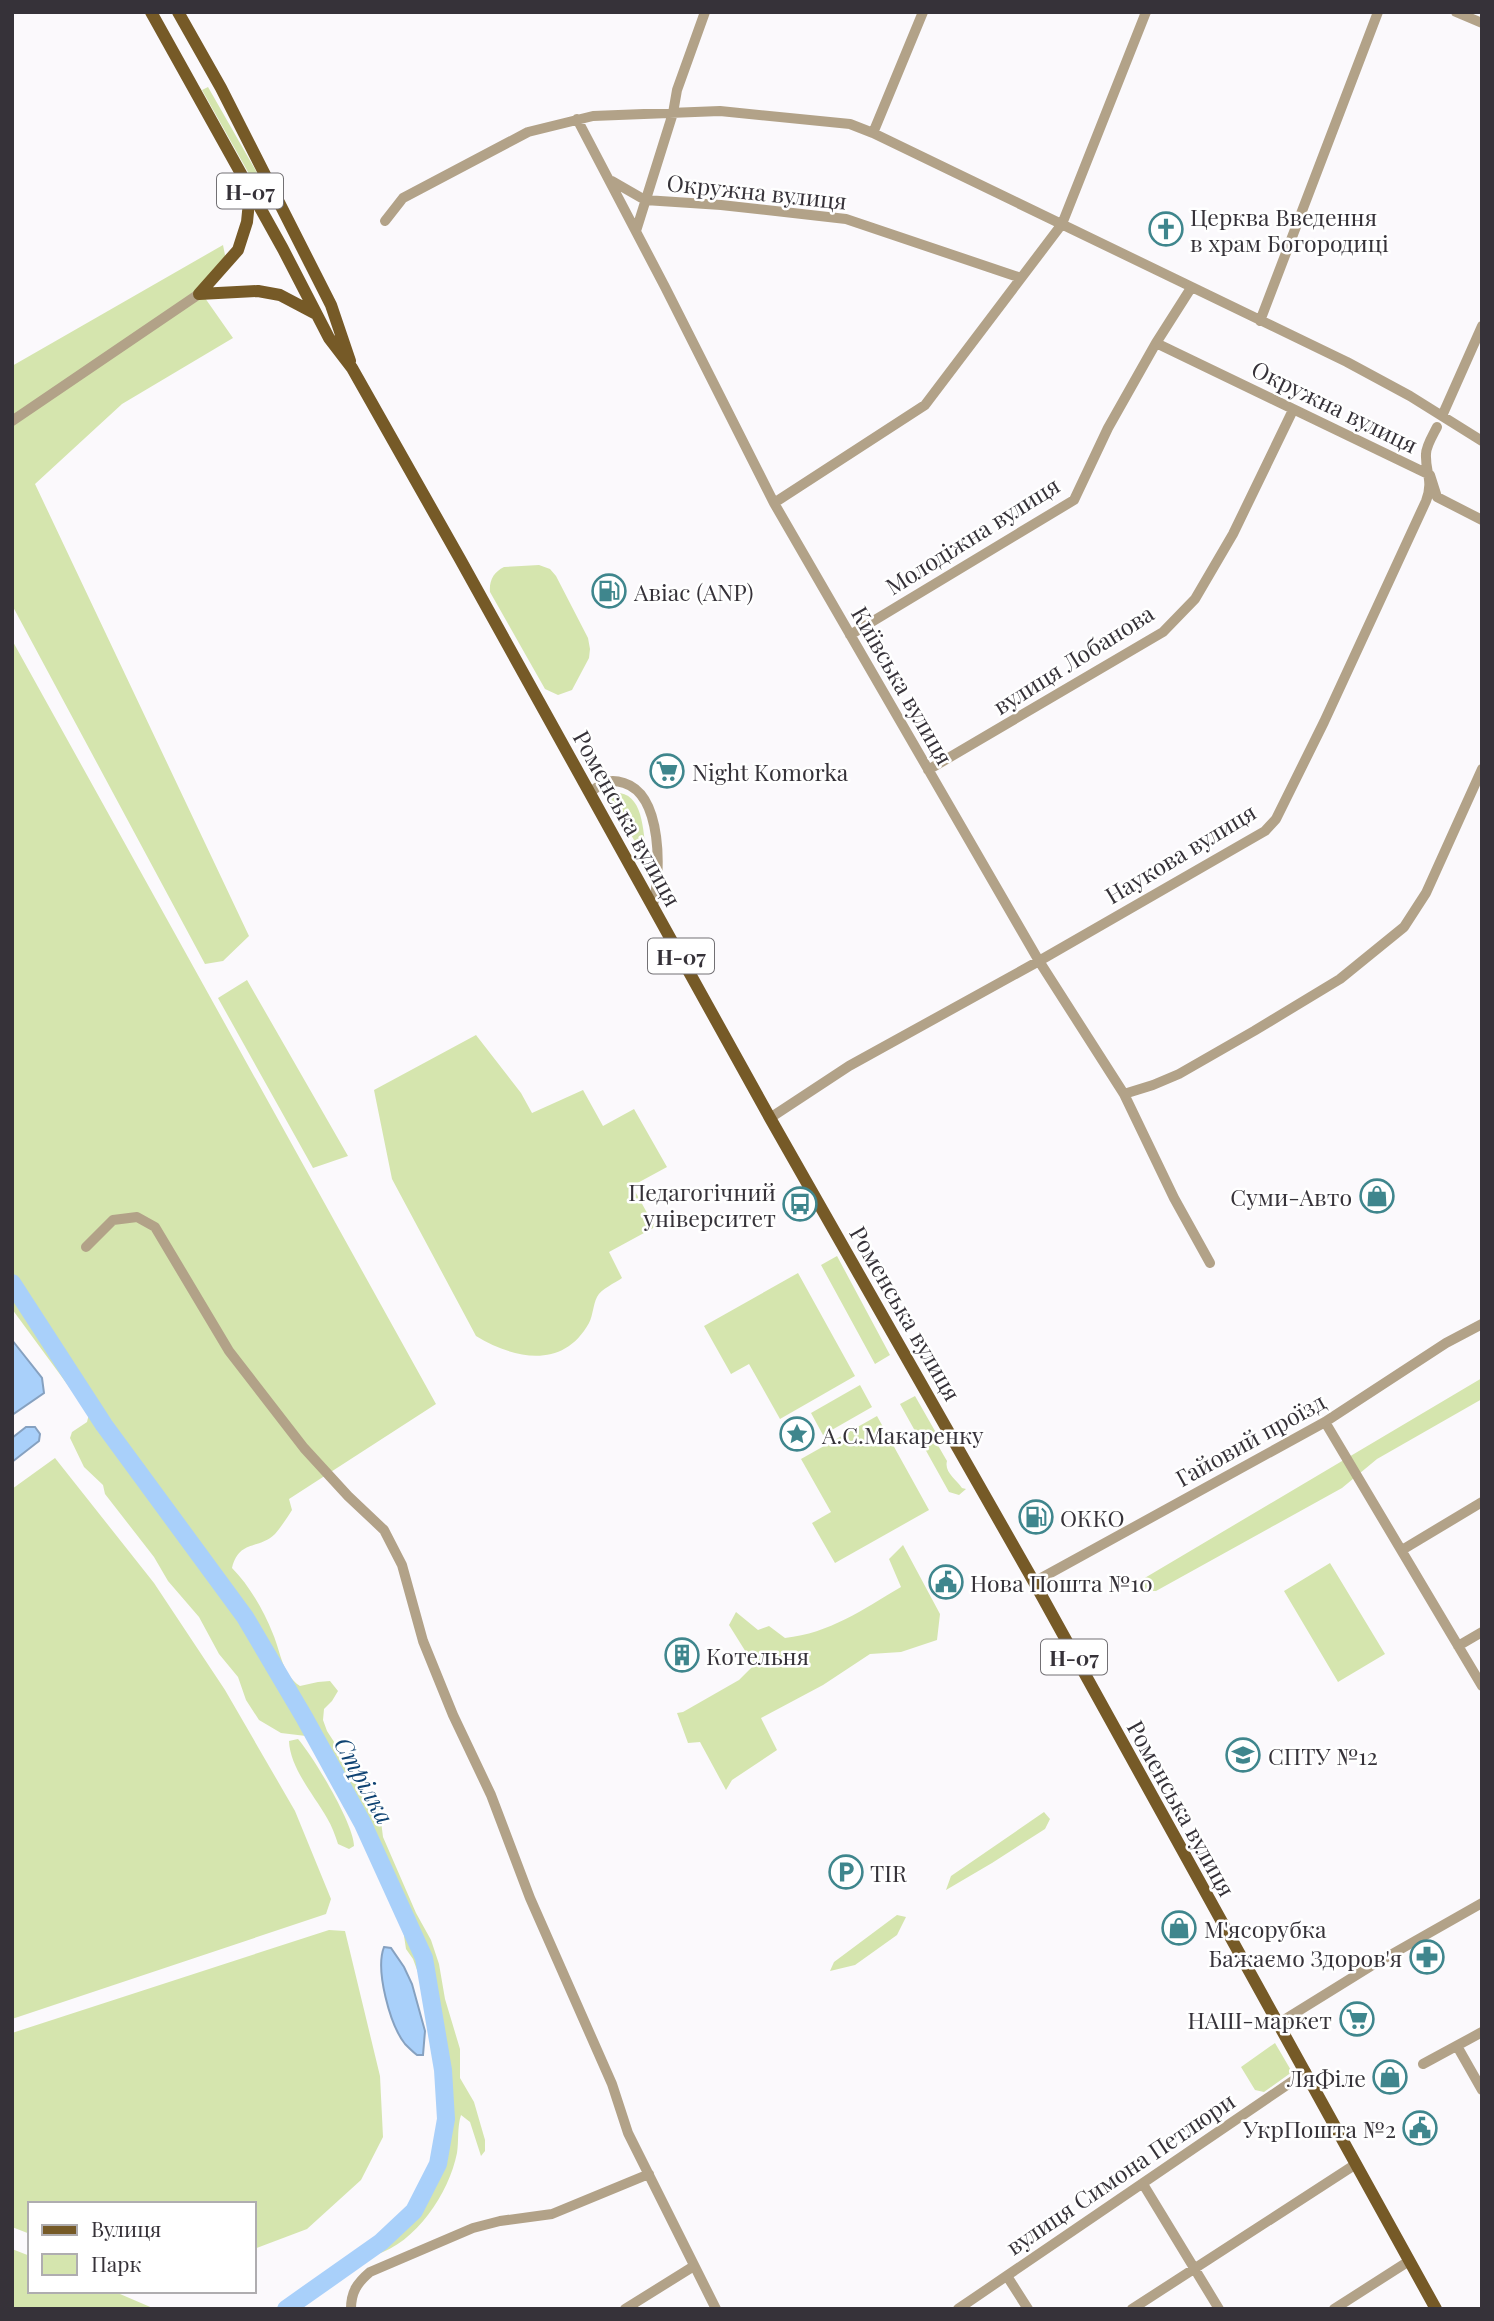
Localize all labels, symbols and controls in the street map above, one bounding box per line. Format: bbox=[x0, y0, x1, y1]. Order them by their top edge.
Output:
street label: Окружна вулиця bbox=[665, 166, 849, 216]
road number: Н-07 bbox=[217, 174, 283, 208]
place label: Церква Введення в храм Богородиці bbox=[1190, 201, 1389, 258]
church icon: Церква Введення в храм Богородиці bbox=[1147, 210, 1185, 248]
street label: Окружна вулиця bbox=[1247, 352, 1423, 460]
street label: Молодіжна вулиця bbox=[879, 469, 1065, 601]
fuel station icon: Авіас (ANP) bbox=[590, 572, 628, 610]
place label: Авіас (ANP) bbox=[633, 576, 753, 607]
street label: вулиця Лобанова bbox=[987, 597, 1160, 721]
street label: Київська вулиця bbox=[845, 600, 961, 770]
street label: Роменська вулиця bbox=[567, 724, 689, 912]
supermarket icon: Night Komorka bbox=[648, 752, 686, 790]
place label: Night Komorka bbox=[692, 756, 849, 787]
street label: Наукова вулиця bbox=[1099, 796, 1261, 910]
road number: Н-07 bbox=[648, 939, 714, 974]
place label: Педагогічний університет bbox=[628, 1176, 776, 1233]
shop icon: Суми-Авто bbox=[1358, 1177, 1396, 1215]
place label: Суми-Авто bbox=[1230, 1181, 1352, 1212]
bus stop icon: Педагогічний університет bbox=[781, 1185, 819, 1223]
street label: Роменська вулиця bbox=[843, 1220, 969, 1406]
street label: Гайовий проїзд bbox=[1170, 1385, 1330, 1493]
place icon: А.С.Макаренку bbox=[778, 1415, 816, 1453]
place label: А.С.Макаренку bbox=[821, 1419, 984, 1450]
fuel station icon: ОККО bbox=[1017, 1498, 1055, 1536]
place label: ОККО bbox=[1060, 1502, 1125, 1533]
public building icon: Нова Пошта №10 bbox=[927, 1563, 965, 1601]
place label: Нова Пошта №10 bbox=[970, 1567, 1153, 1598]
building icon: Котельня bbox=[663, 1636, 701, 1674]
place label: Котельня bbox=[706, 1640, 809, 1671]
road number: Н-07 bbox=[1041, 1640, 1107, 1674]
street label: Роменська вулиця bbox=[1121, 1714, 1243, 1902]
water label: Стрілка bbox=[328, 1731, 402, 1829]
school or university icon: СПТУ №12 bbox=[1224, 1736, 1262, 1774]
place label: СПТУ №12 bbox=[1268, 1740, 1378, 1771]
parking icon: TIR bbox=[827, 1853, 865, 1891]
place label: TIR bbox=[870, 1857, 908, 1888]
shop icon: М'ясорубка bbox=[1160, 1909, 1198, 1947]
place label: М'ясорубка bbox=[1204, 1913, 1327, 1944]
pharmacy icon: Бажаємо Здоров'я bbox=[1408, 1938, 1446, 1976]
place label: Бажаємо Здоров'я bbox=[1209, 1942, 1402, 1973]
supermarket icon: НАШ-маркет bbox=[1338, 2000, 1376, 2038]
place label: НАШ-маркет bbox=[1187, 2004, 1332, 2035]
shop icon: ЛяФіле bbox=[1371, 2058, 1409, 2096]
place label: ЛяФіле bbox=[1286, 2062, 1366, 2093]
street label: вулиця Симона Петлюри bbox=[1000, 2085, 1240, 2261]
public building icon: УкрПошта №2 bbox=[1401, 2109, 1439, 2147]
place label: УкрПошта №2 bbox=[1242, 2113, 1396, 2144]
legend bbox=[28, 2202, 256, 2293]
text: Вулиця bbox=[91, 2214, 161, 2242]
text: Парк bbox=[91, 2249, 141, 2277]

